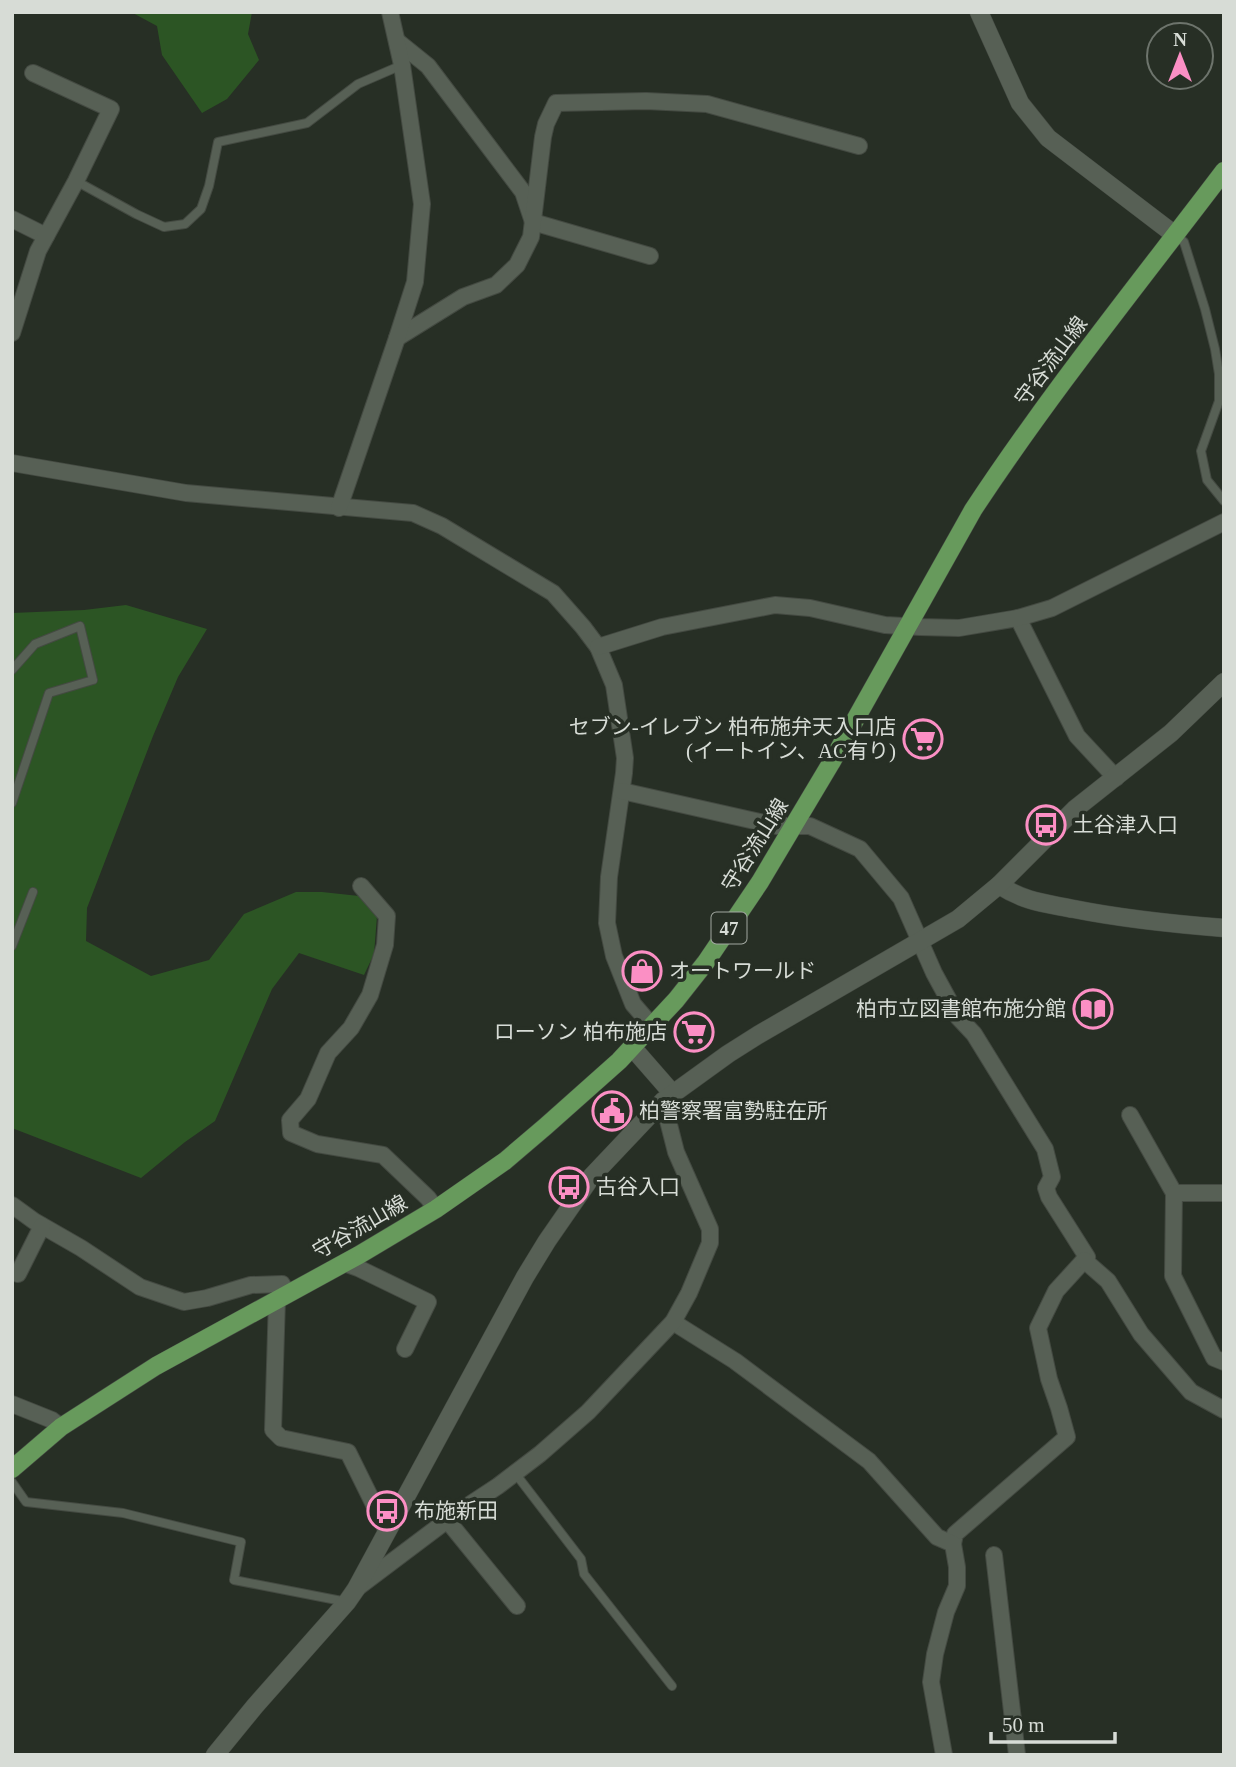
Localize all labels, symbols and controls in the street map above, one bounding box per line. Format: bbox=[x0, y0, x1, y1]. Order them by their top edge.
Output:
north arrow bbox=[1145, 21, 1215, 91]
text: N bbox=[1173, 29, 1187, 50]
street label: 守谷流山線 bbox=[1010, 312, 1092, 410]
place label: セブン-イレブン 柏布施弁天入口店 (イートイン、AC有り) bbox=[569, 715, 896, 763]
supermarket icon: セブン-イレブン 柏布施弁天入口店 (イートイン、AC有り) bbox=[902, 718, 944, 760]
street label: 守谷流山線 bbox=[717, 794, 793, 896]
bus stop icon: 土谷津入口 bbox=[1025, 804, 1067, 846]
place label: 土谷津入口 bbox=[1073, 813, 1178, 837]
road number: 47 bbox=[712, 912, 746, 944]
shop icon: オートワールド bbox=[621, 950, 663, 992]
place label: オートワールド bbox=[669, 959, 816, 983]
library icon: 柏市立図書館布施分館 bbox=[1072, 988, 1114, 1030]
place label: 柏市立図書館布施分館 bbox=[856, 997, 1066, 1021]
supermarket icon: ローソン 柏布施店 bbox=[673, 1011, 715, 1053]
place label: ローソン 柏布施店 bbox=[494, 1020, 667, 1044]
public building icon: 柏警察署富勢駐在所 bbox=[591, 1090, 633, 1132]
place label: 柏警察署富勢駐在所 bbox=[639, 1099, 828, 1123]
bus stop icon: 古谷入口 bbox=[548, 1166, 590, 1208]
place label: 古谷入口 bbox=[596, 1175, 680, 1199]
street label: 守谷流山線 bbox=[309, 1190, 411, 1264]
bus stop icon: 布施新田 bbox=[366, 1490, 408, 1532]
place label: 布施新田 bbox=[414, 1499, 498, 1523]
scale bar bbox=[991, 1700, 1115, 1744]
text: 50 m bbox=[1002, 1713, 1045, 1737]

